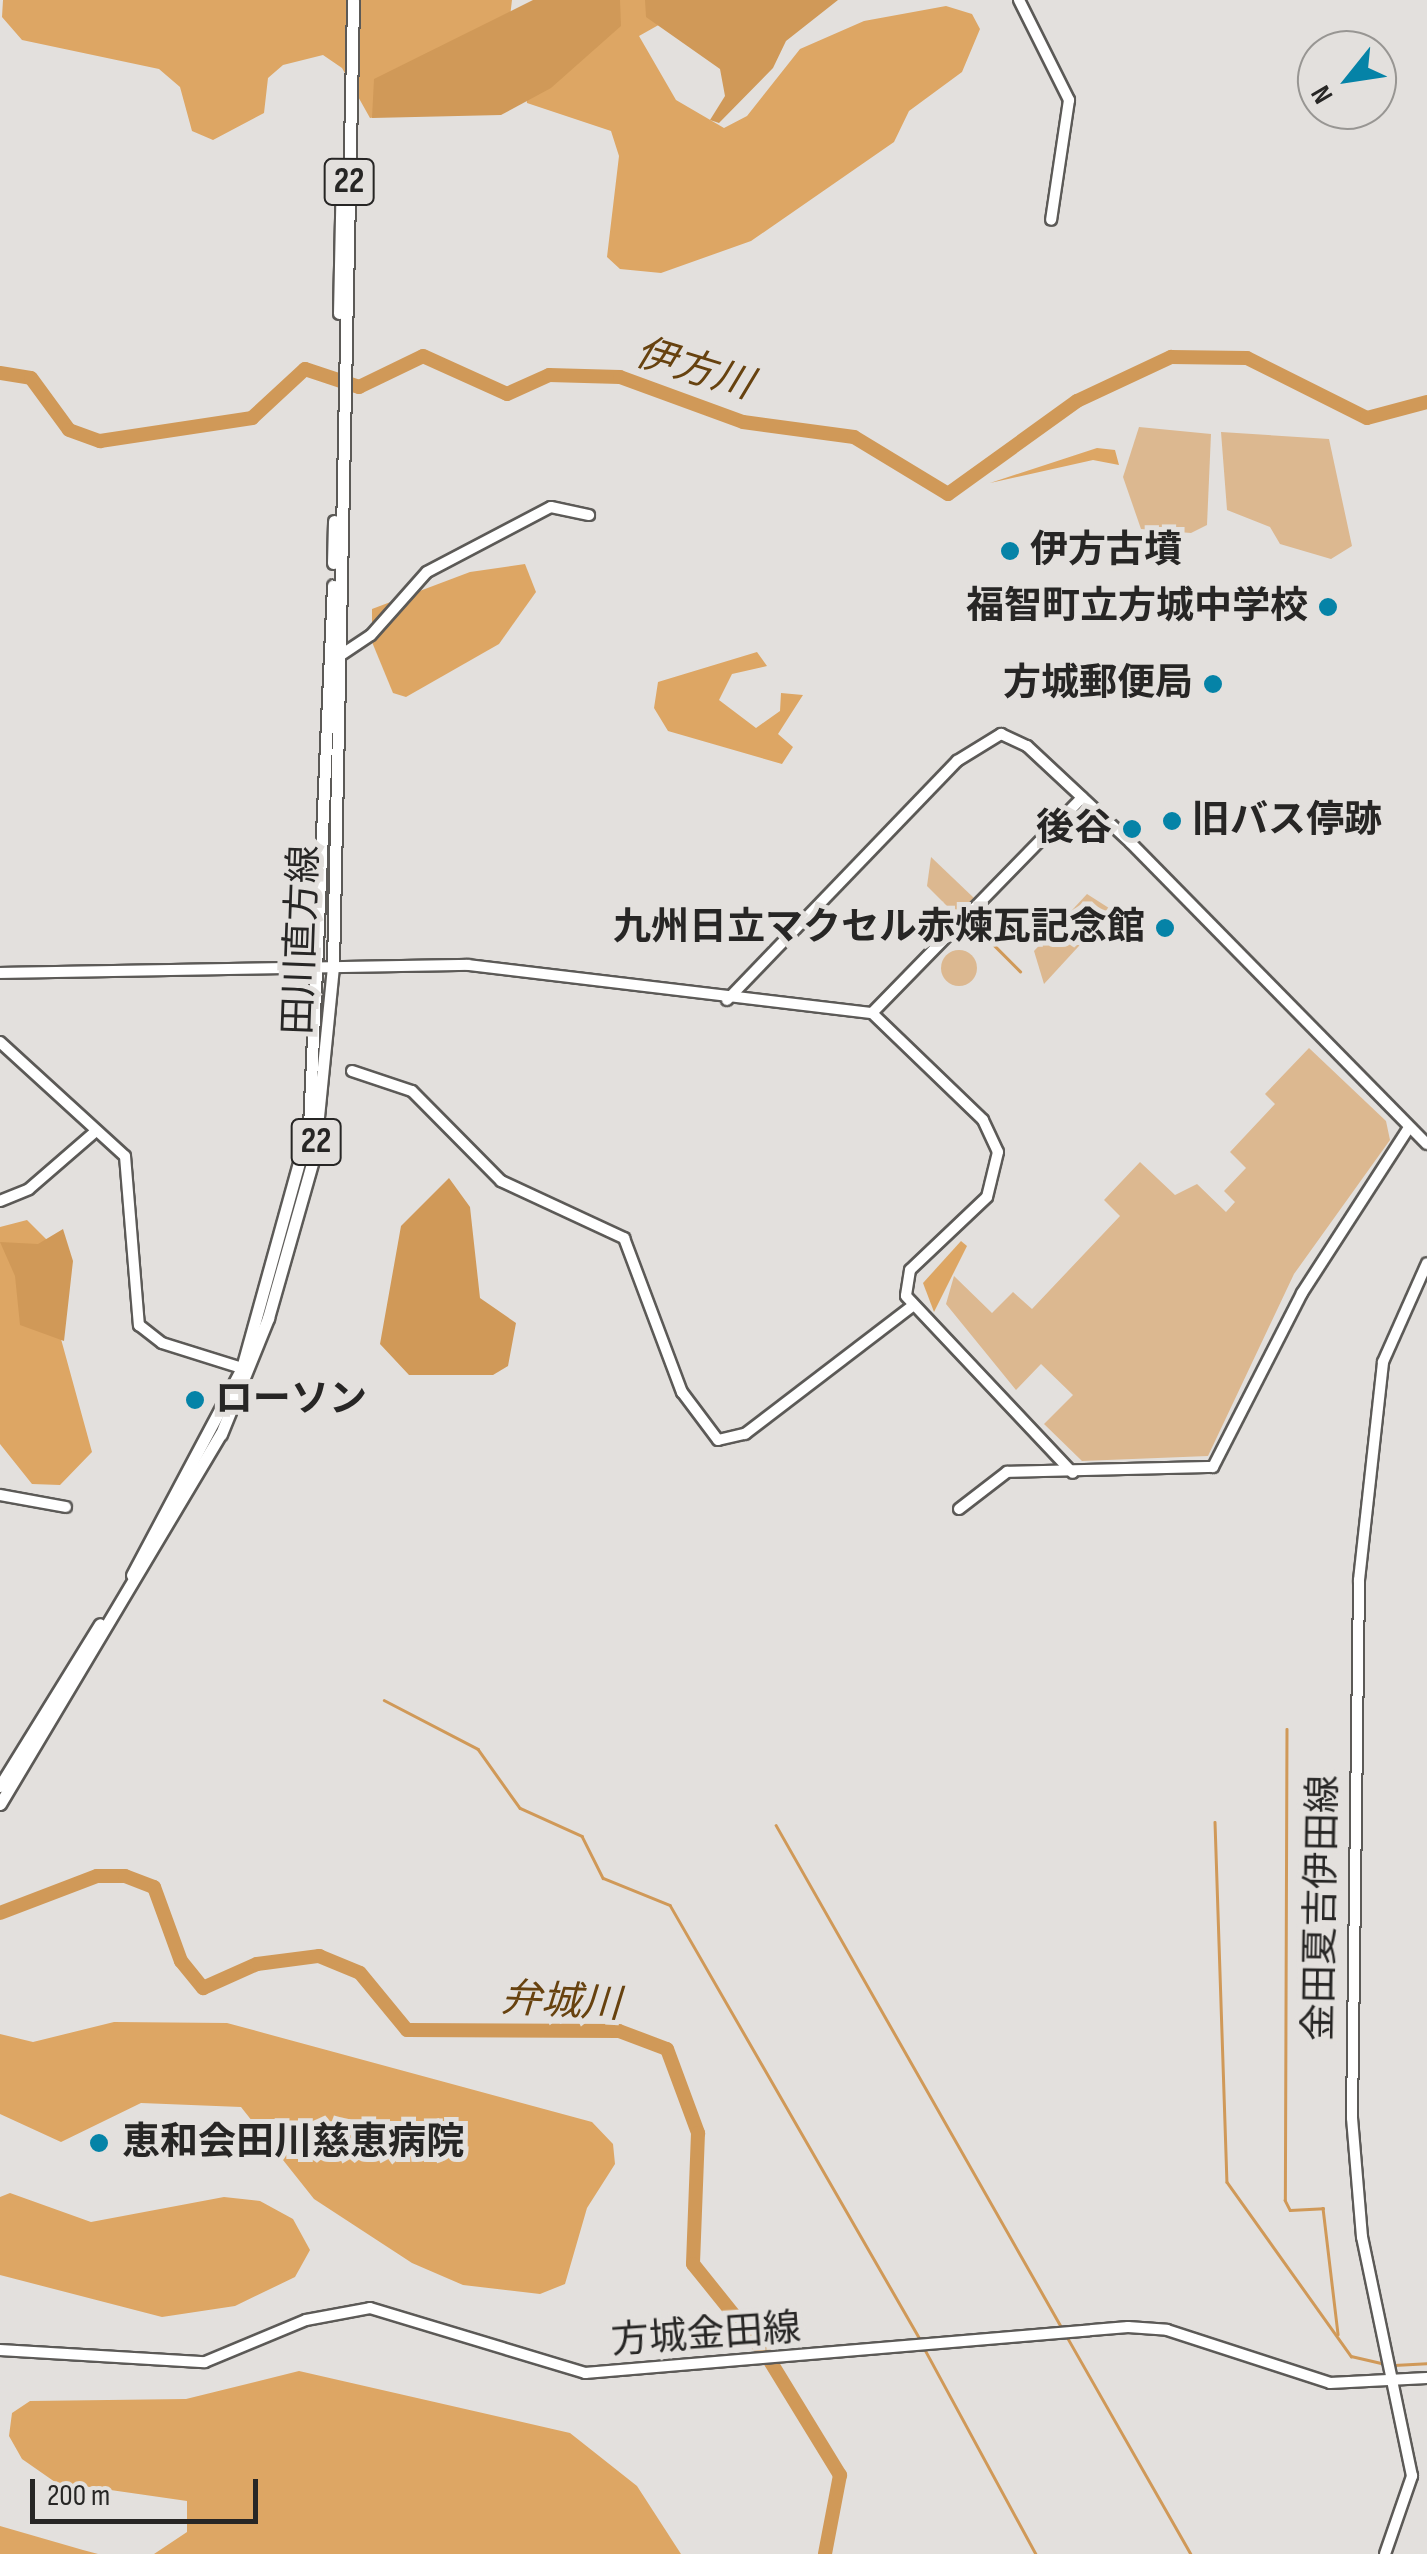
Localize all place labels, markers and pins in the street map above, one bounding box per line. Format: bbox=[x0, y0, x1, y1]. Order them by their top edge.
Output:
place label: 伊方古墳 bbox=[1030, 528, 1182, 574]
marker: 伊方古墳 bbox=[999, 540, 1021, 562]
place label: 福智町立方城中学校 bbox=[966, 584, 1308, 630]
marker: 福智町立方城中学校 bbox=[1317, 596, 1339, 618]
place label: 方城郵便局 bbox=[1003, 661, 1193, 707]
marker: 方城郵便局 bbox=[1202, 673, 1224, 695]
place label: 旧バス停跡 bbox=[1192, 798, 1382, 844]
place label: 後谷 bbox=[1036, 806, 1112, 852]
marker: 旧バス停跡 bbox=[1161, 810, 1183, 832]
marker: 後谷 bbox=[1121, 818, 1143, 840]
place label: 九州日立マクセル赤煉瓦記念館 bbox=[613, 905, 1145, 951]
marker: 九州日立マクセル赤煉瓦記念館 bbox=[1154, 917, 1176, 939]
place label: ローソン bbox=[215, 1377, 367, 1423]
marker: ローソン bbox=[184, 1389, 206, 1411]
place label: 恵和会田川慈恵病院 bbox=[122, 2120, 464, 2166]
marker: 恵和会田川慈恵病院 bbox=[86, 2130, 112, 2156]

